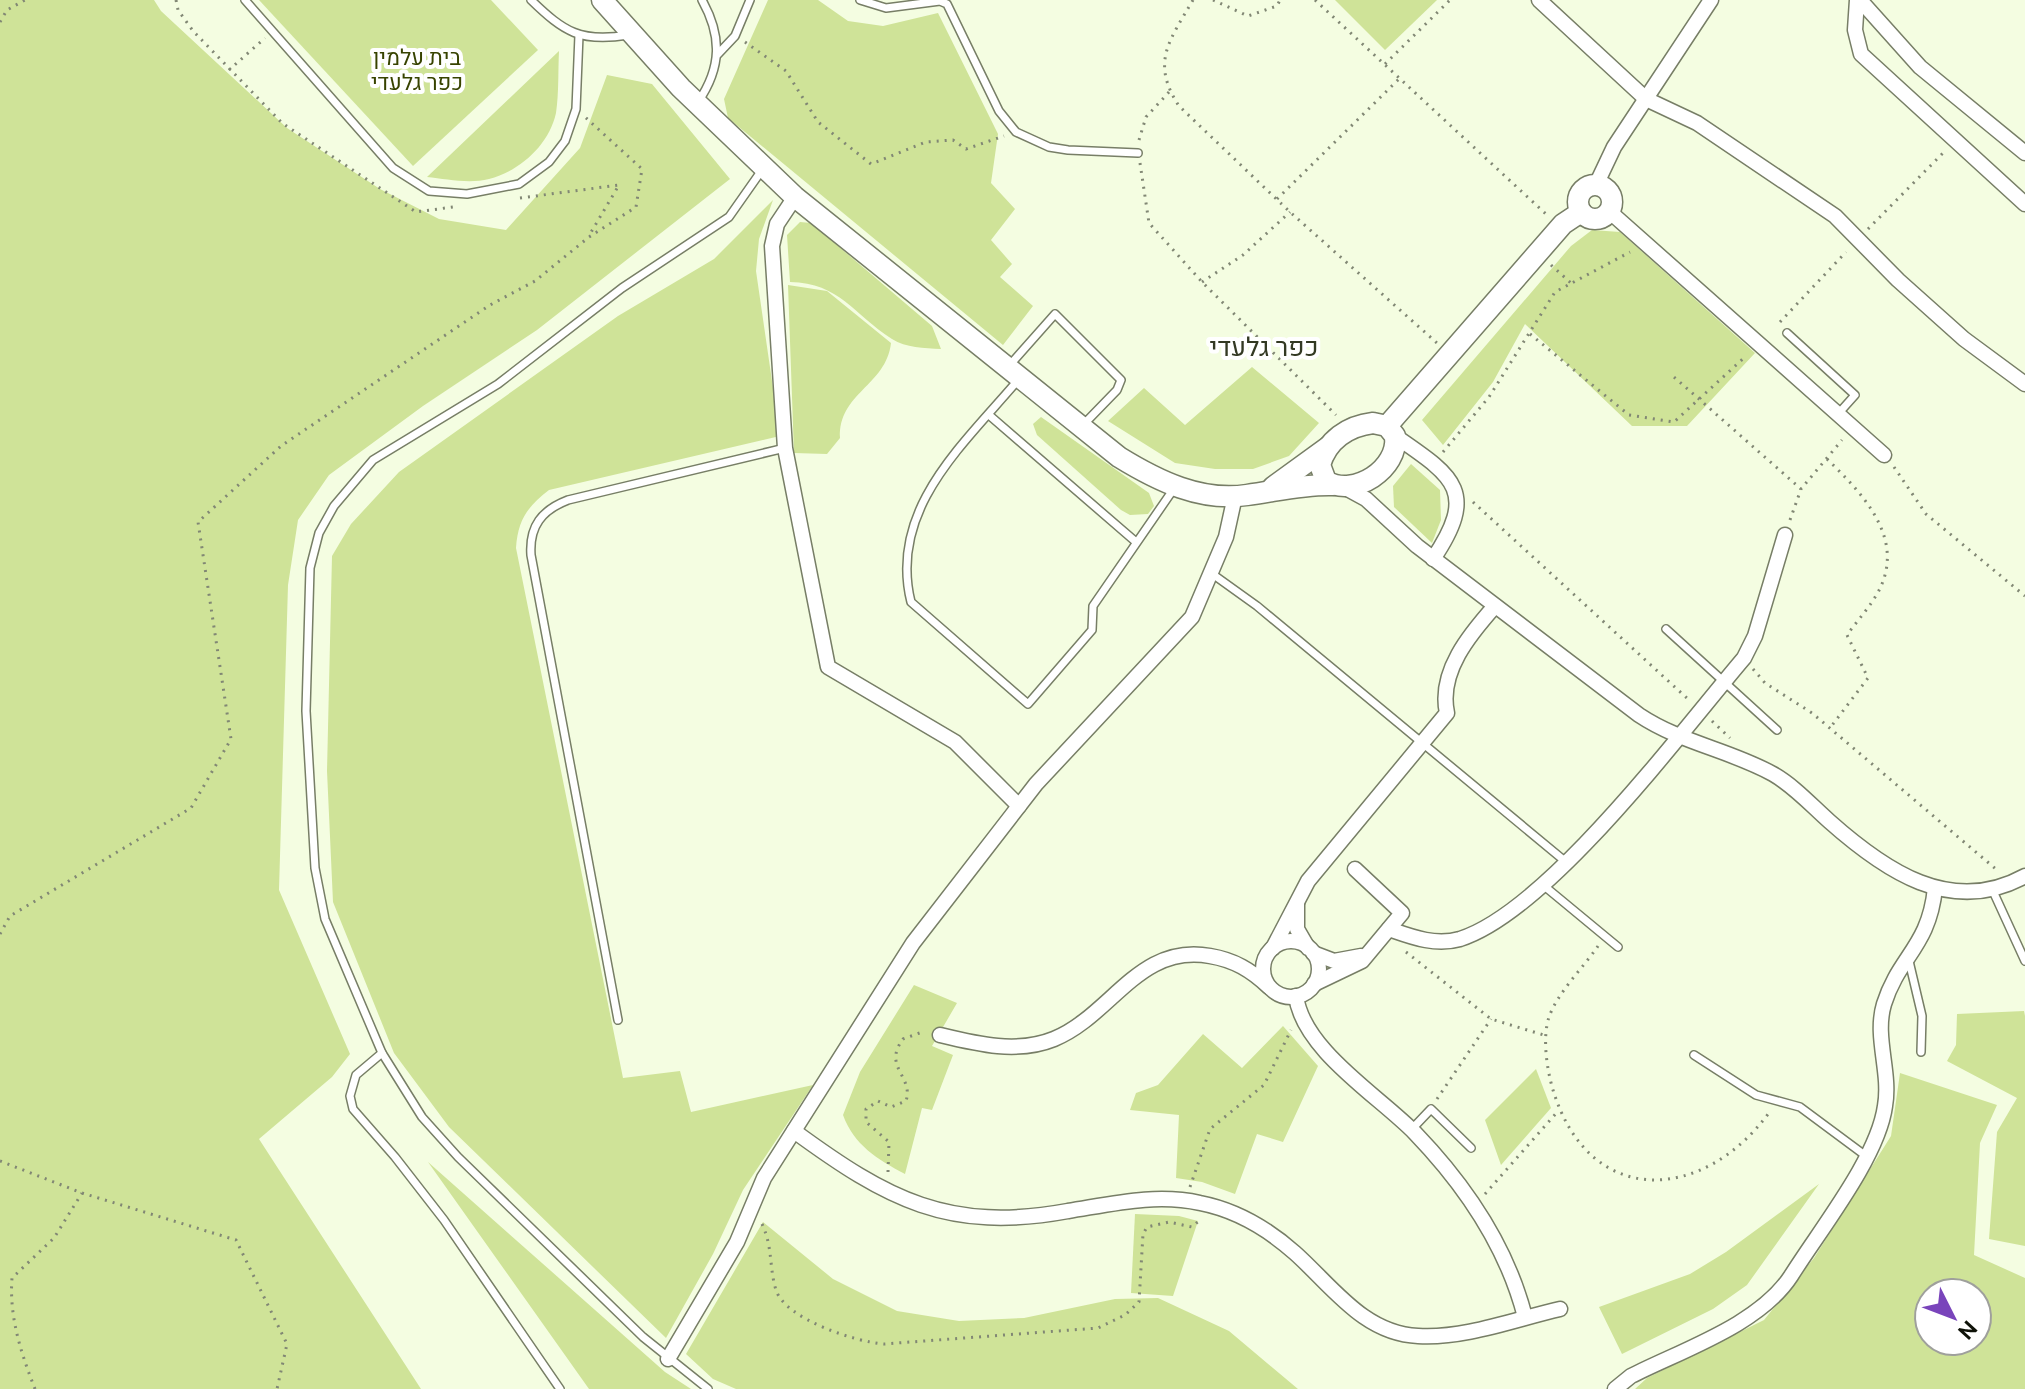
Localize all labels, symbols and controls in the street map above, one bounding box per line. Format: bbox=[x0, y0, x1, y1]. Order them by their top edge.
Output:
park label: בית עלמין כפר גלעדי bbox=[371, 44, 463, 94]
district label: כפר גלעדי bbox=[1210, 332, 1318, 361]
north arrow bbox=[1913, 1277, 1993, 1357]
text: N bbox=[1953, 1316, 1983, 1345]

